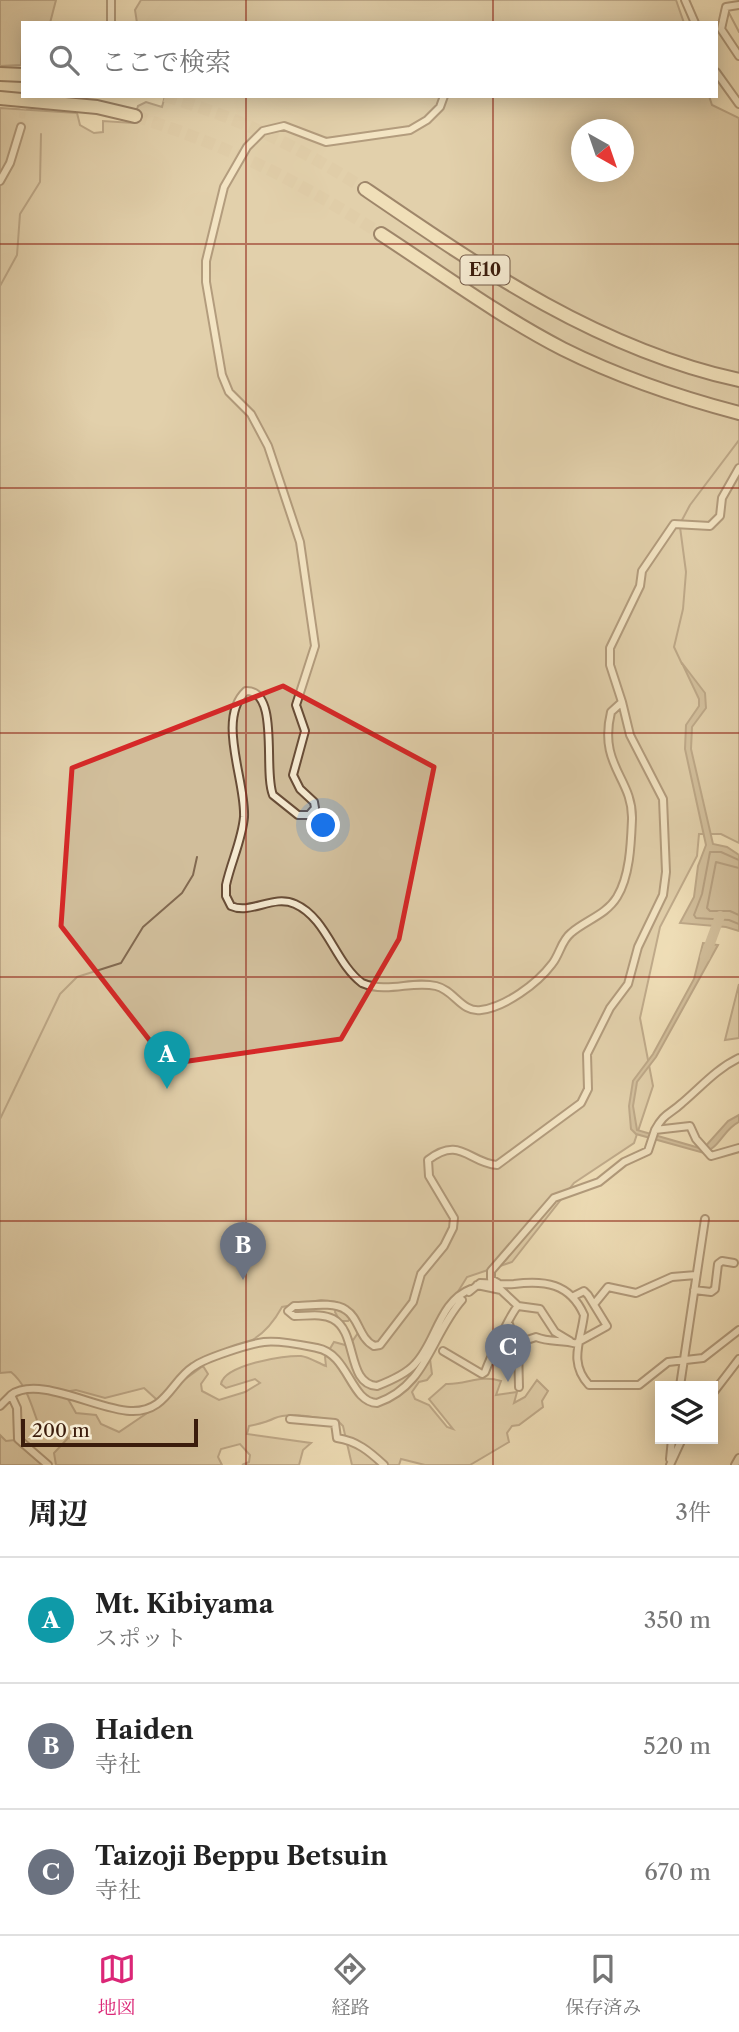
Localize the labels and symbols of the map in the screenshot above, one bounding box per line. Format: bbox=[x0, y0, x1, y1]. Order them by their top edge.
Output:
north arrow bbox=[571, 119, 634, 182]
road number: E10 bbox=[461, 256, 510, 284]
your location bbox=[306, 808, 340, 842]
pin: A bbox=[144, 1031, 190, 1089]
pin: B bbox=[220, 1222, 266, 1280]
pin: C bbox=[485, 1324, 531, 1382]
scale bar bbox=[21, 1416, 198, 1448]

